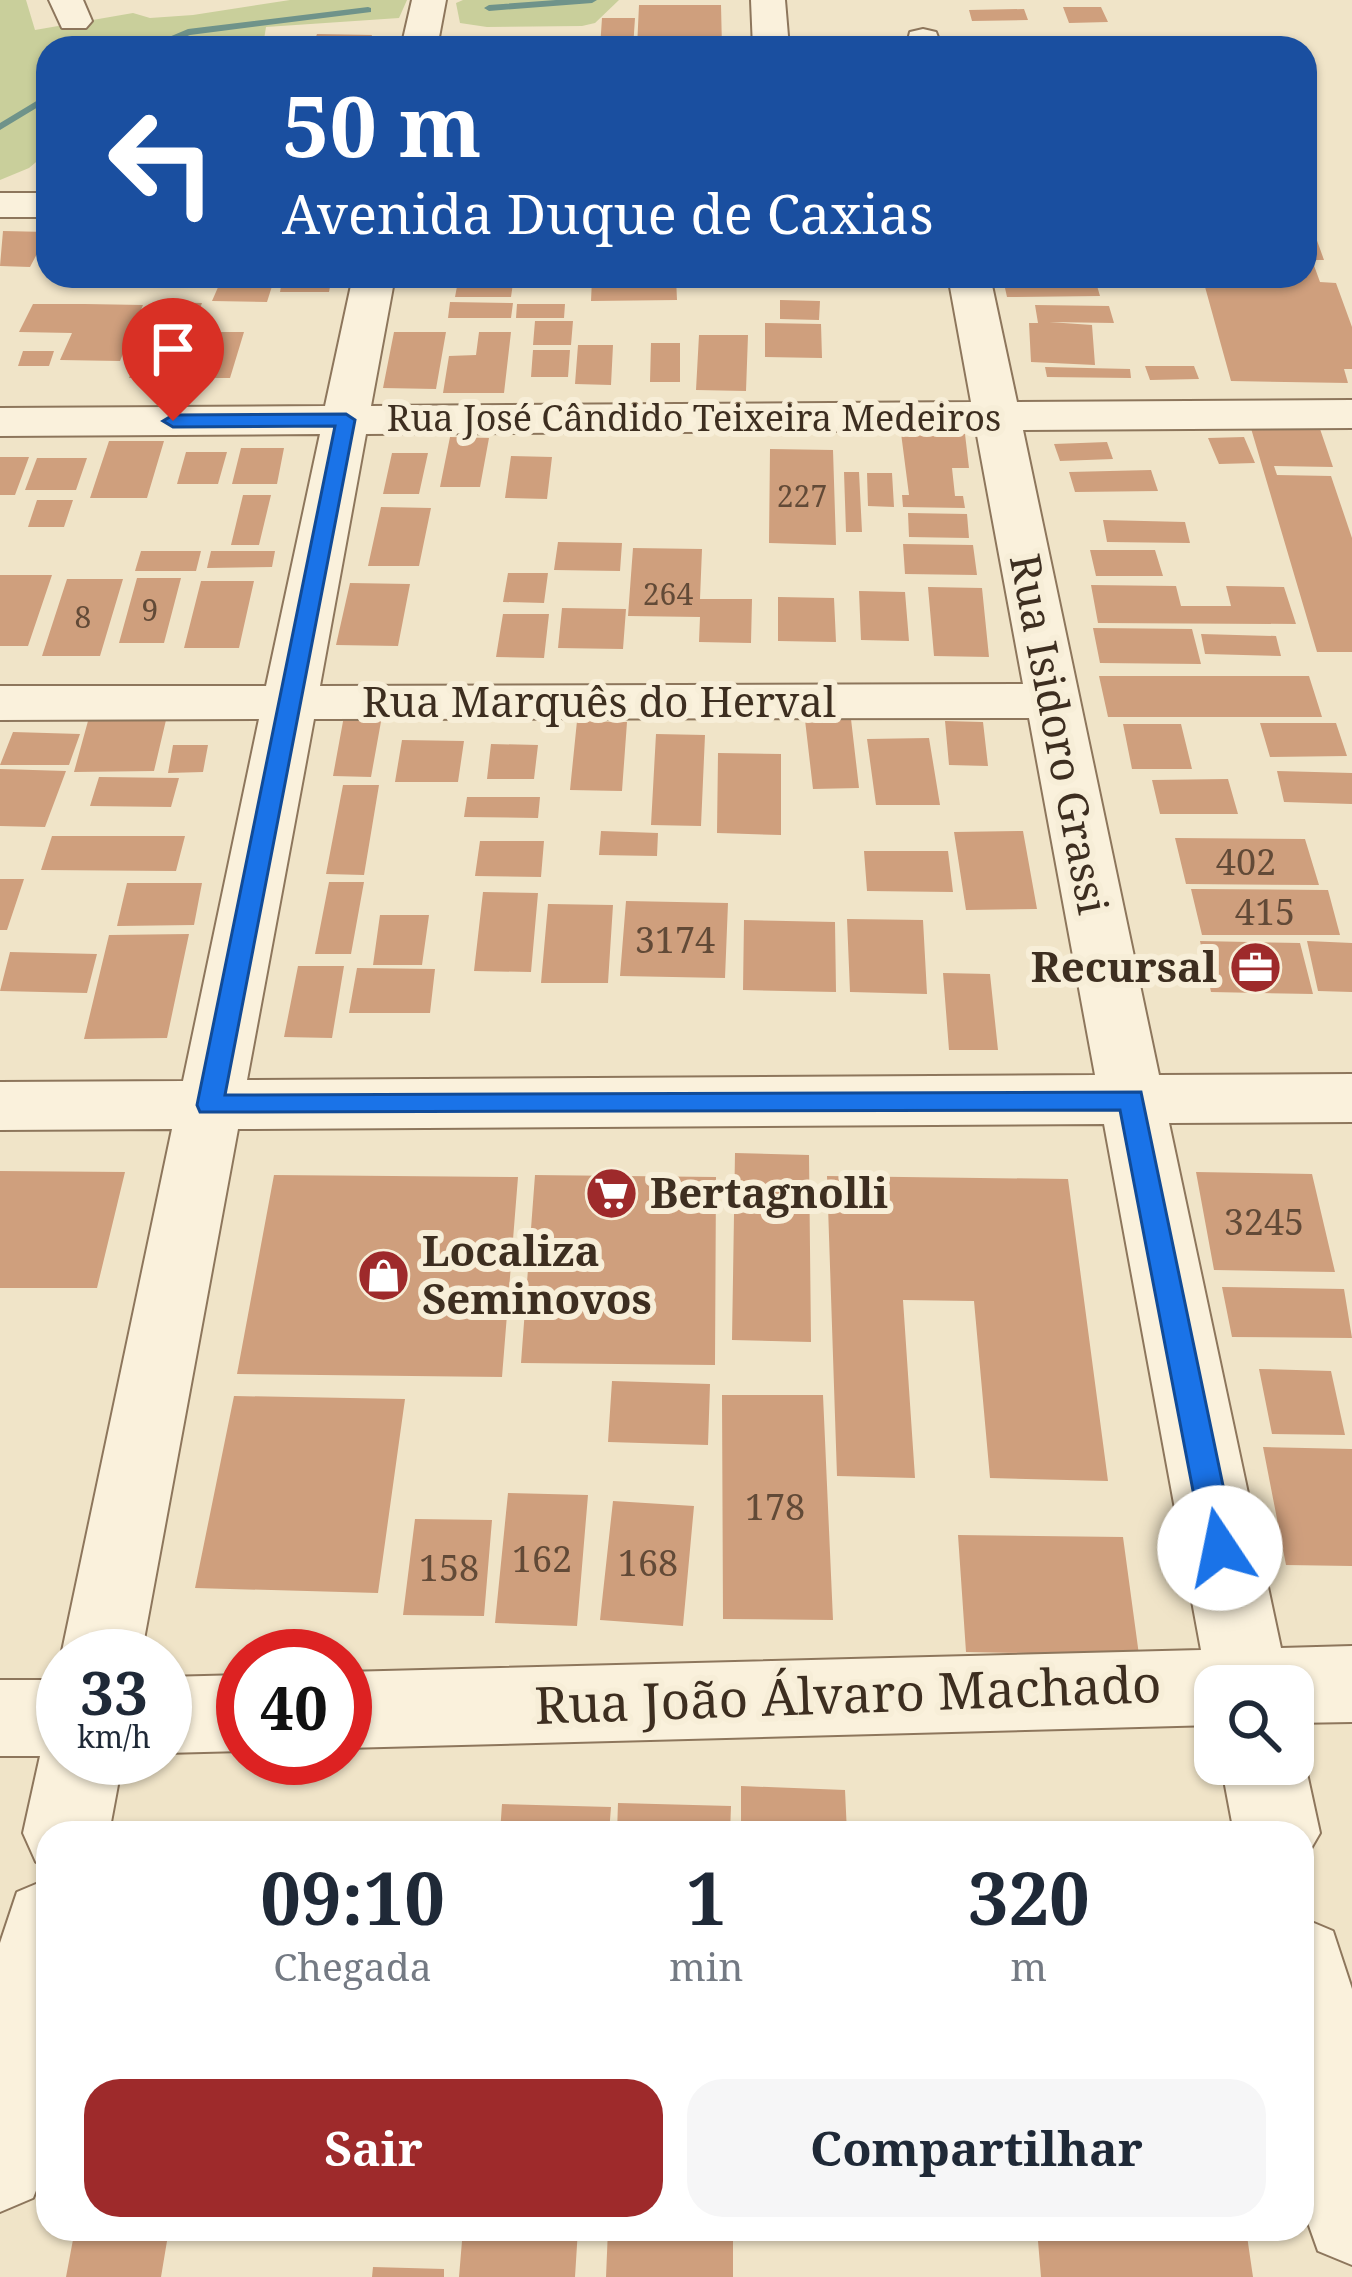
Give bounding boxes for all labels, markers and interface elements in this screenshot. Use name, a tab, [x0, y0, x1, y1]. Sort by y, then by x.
text: 50 m	[282, 67, 482, 182]
icon: left	[84, 84, 240, 240]
text: Avenida Duque de Caxias	[282, 176, 934, 250]
pin	[122, 298, 224, 421]
icon: arrive	[140, 316, 206, 382]
street label: Rua José Cândido Teixeira Medeiros	[387, 393, 1001, 442]
house number: 227	[777, 475, 827, 516]
street label: Rua Isidoro Grassi	[998, 549, 1123, 919]
house number: 264	[643, 573, 693, 614]
house number: 9	[142, 589, 158, 630]
house number: 8	[75, 596, 91, 637]
street label: Rua Marquês do Herval	[362, 672, 836, 729]
house number: 402	[1216, 837, 1276, 886]
house number: 415	[1235, 887, 1295, 936]
house number: 3174	[635, 915, 715, 964]
place label: Recursal	[1031, 937, 1217, 994]
office icon: Recursal	[1228, 939, 1284, 995]
place label: Bertagnolli	[650, 1163, 888, 1220]
supermarket icon: Bertagnolli	[583, 1165, 639, 1221]
house number: 3245	[1224, 1197, 1304, 1246]
place label: Localiza Seminovos	[422, 1221, 652, 1326]
shop icon: Localiza Seminovos	[355, 1247, 411, 1303]
house number: 178	[745, 1482, 805, 1531]
position arrow	[1157, 1485, 1283, 1611]
house number: 162	[512, 1534, 572, 1583]
house number: 168	[618, 1538, 678, 1587]
house number: 158	[419, 1543, 479, 1592]
speed limit sign: 40	[216, 1629, 372, 1785]
street label: Rua João Álvaro Machado	[533, 1647, 1162, 1739]
text: 33	[80, 1651, 148, 1733]
map controls	[1194, 1665, 1314, 1785]
button: search	[1194, 1665, 1314, 1785]
text: km/h	[77, 1716, 151, 1757]
text: 09:10	[260, 1848, 445, 1946]
text: 1	[686, 1848, 727, 1946]
text: 320	[968, 1848, 1090, 1946]
text: Chegada	[273, 1939, 432, 1992]
text: min	[669, 1939, 744, 1992]
text: m	[1010, 1939, 1047, 1992]
button: Sair	[84, 2079, 663, 2217]
button: Compartilhar	[687, 2079, 1266, 2217]

